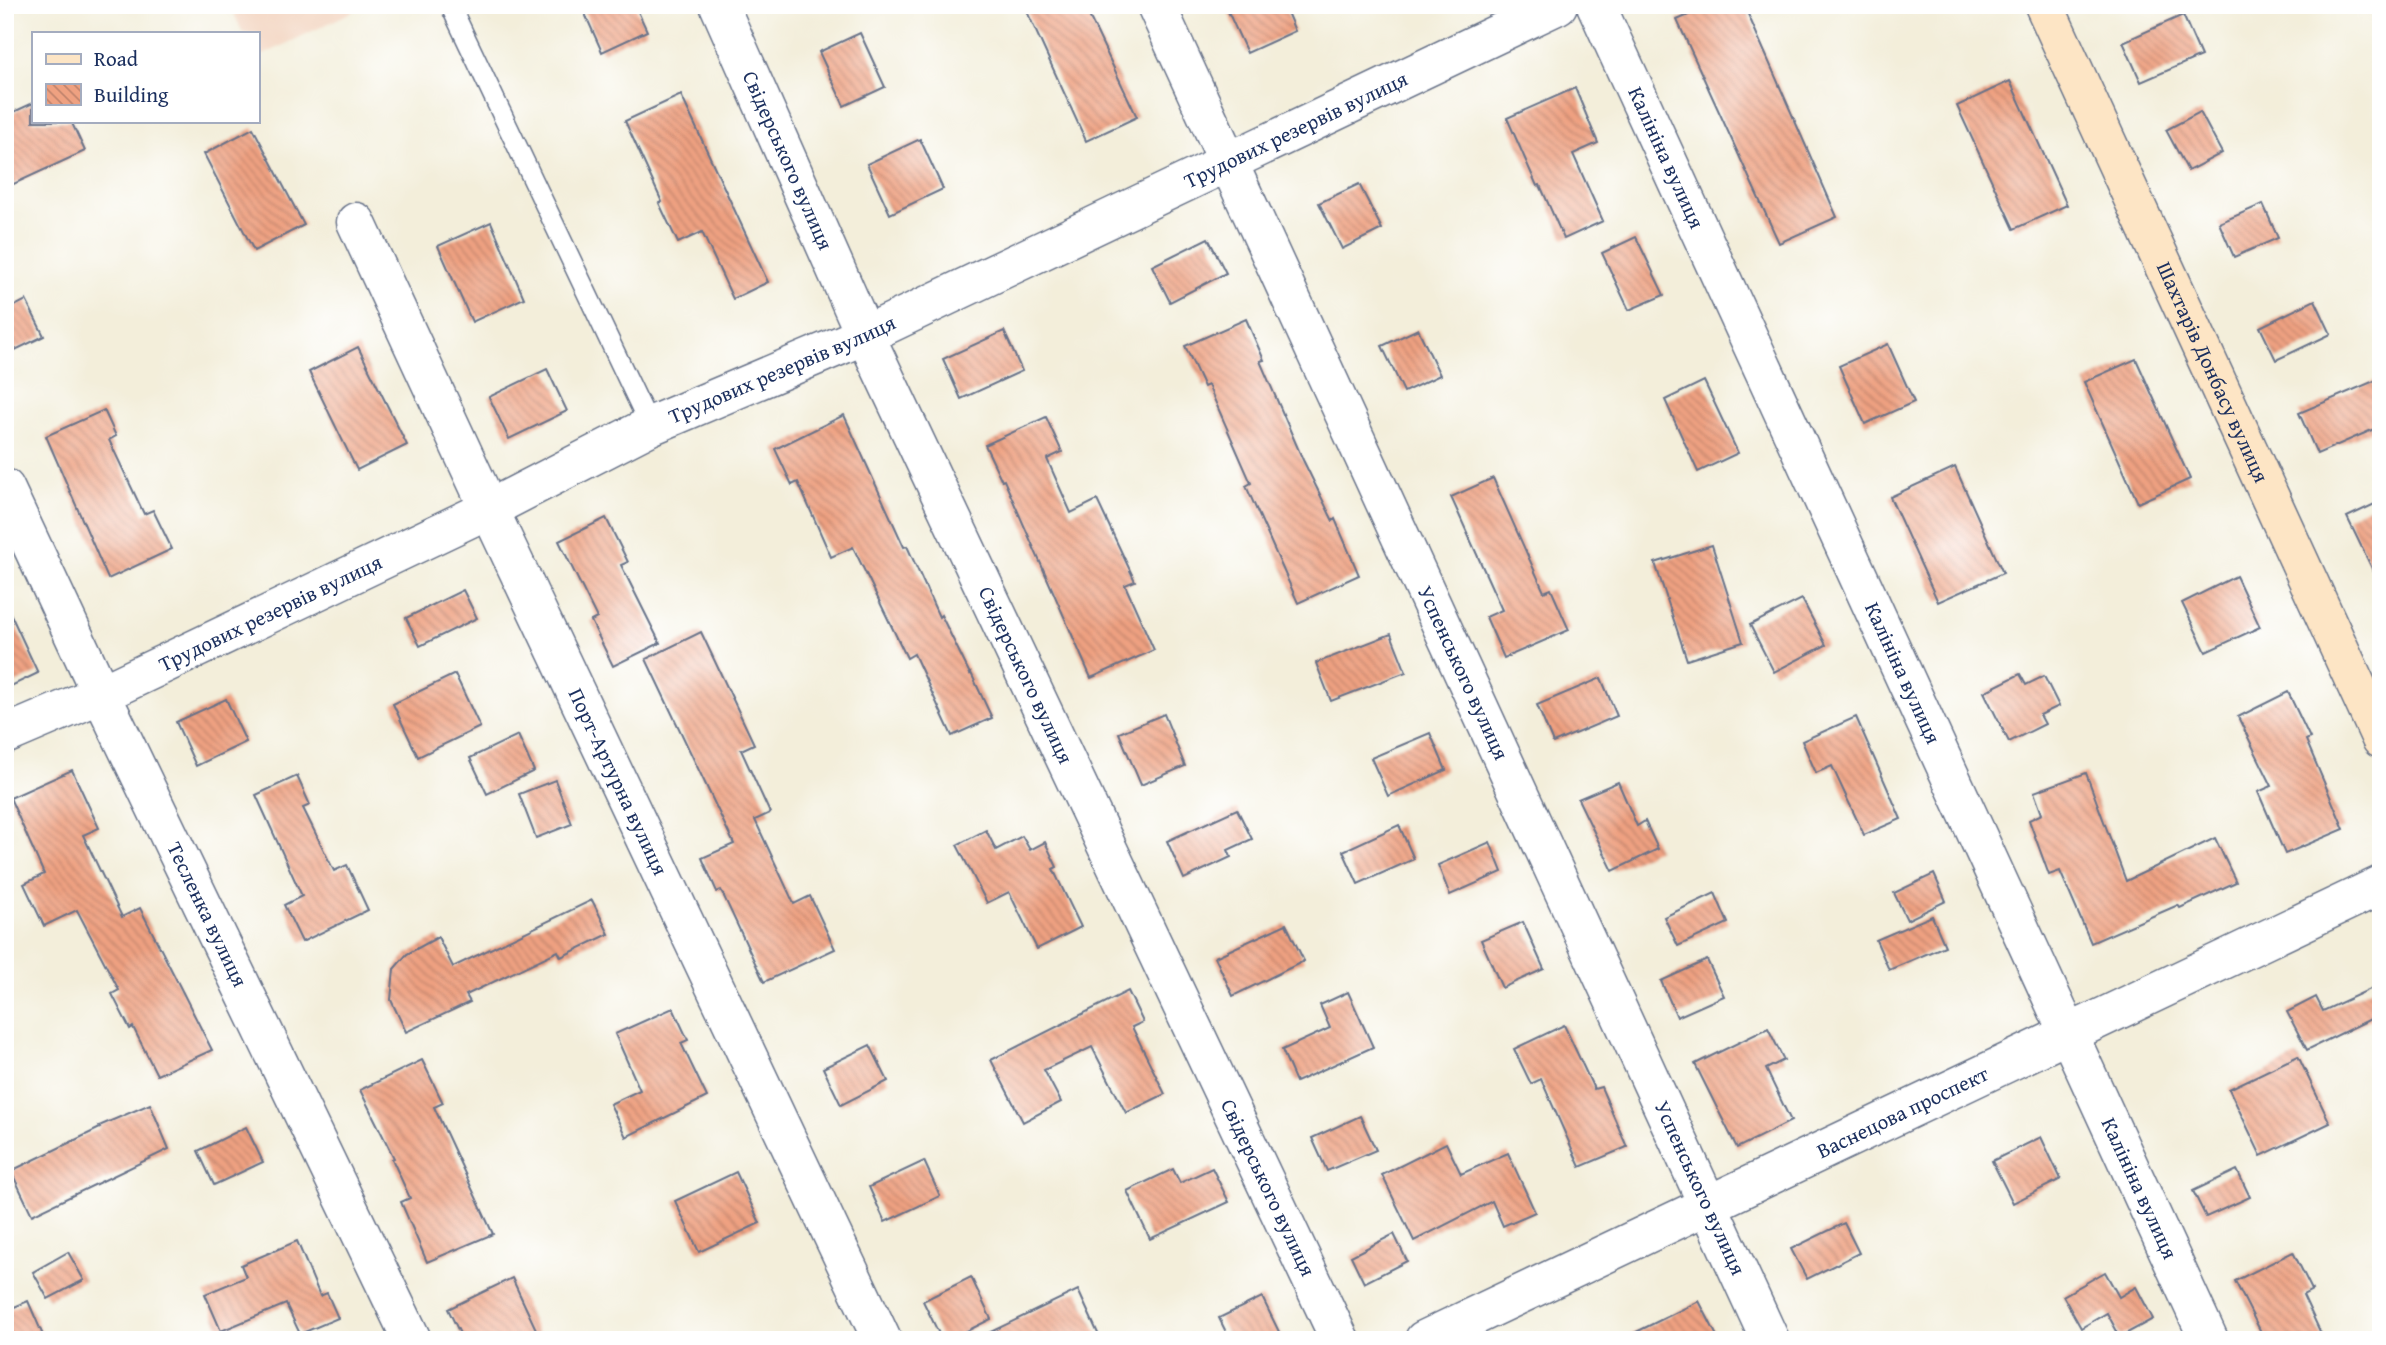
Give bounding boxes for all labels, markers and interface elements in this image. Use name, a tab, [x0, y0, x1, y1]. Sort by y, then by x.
legend	[32, 32, 259, 122]
text: Road	[94, 43, 139, 74]
street label: Трудових резервів вулиця	[1179, 63, 1413, 196]
street label: Свідерського вулиця	[735, 66, 842, 255]
text: Building	[94, 79, 169, 110]
street label: Калініна вулиця	[1621, 82, 1713, 234]
street label: Шахтарів Донбасу вулиця	[2149, 256, 2277, 488]
street label: Трудових резервів вулиця	[664, 307, 901, 431]
street label: Трудових резервів вулиця	[153, 546, 387, 679]
street label: Успенського вулиця	[1410, 580, 1517, 765]
street label: Свідерського вулиця	[971, 581, 1082, 769]
street label: Калініна вулиця	[1857, 597, 1949, 749]
street label: Порт-Артурна вулиця	[561, 683, 676, 881]
street label: Тесленка вулиця	[159, 836, 256, 992]
street label: Васнецова проспект	[1811, 1058, 1993, 1166]
street label: Свідерського вулиця	[1213, 1094, 1324, 1282]
street label: Успенського вулиця	[1647, 1095, 1754, 1280]
street label: Калініна вулиця	[2094, 1112, 2186, 1264]

